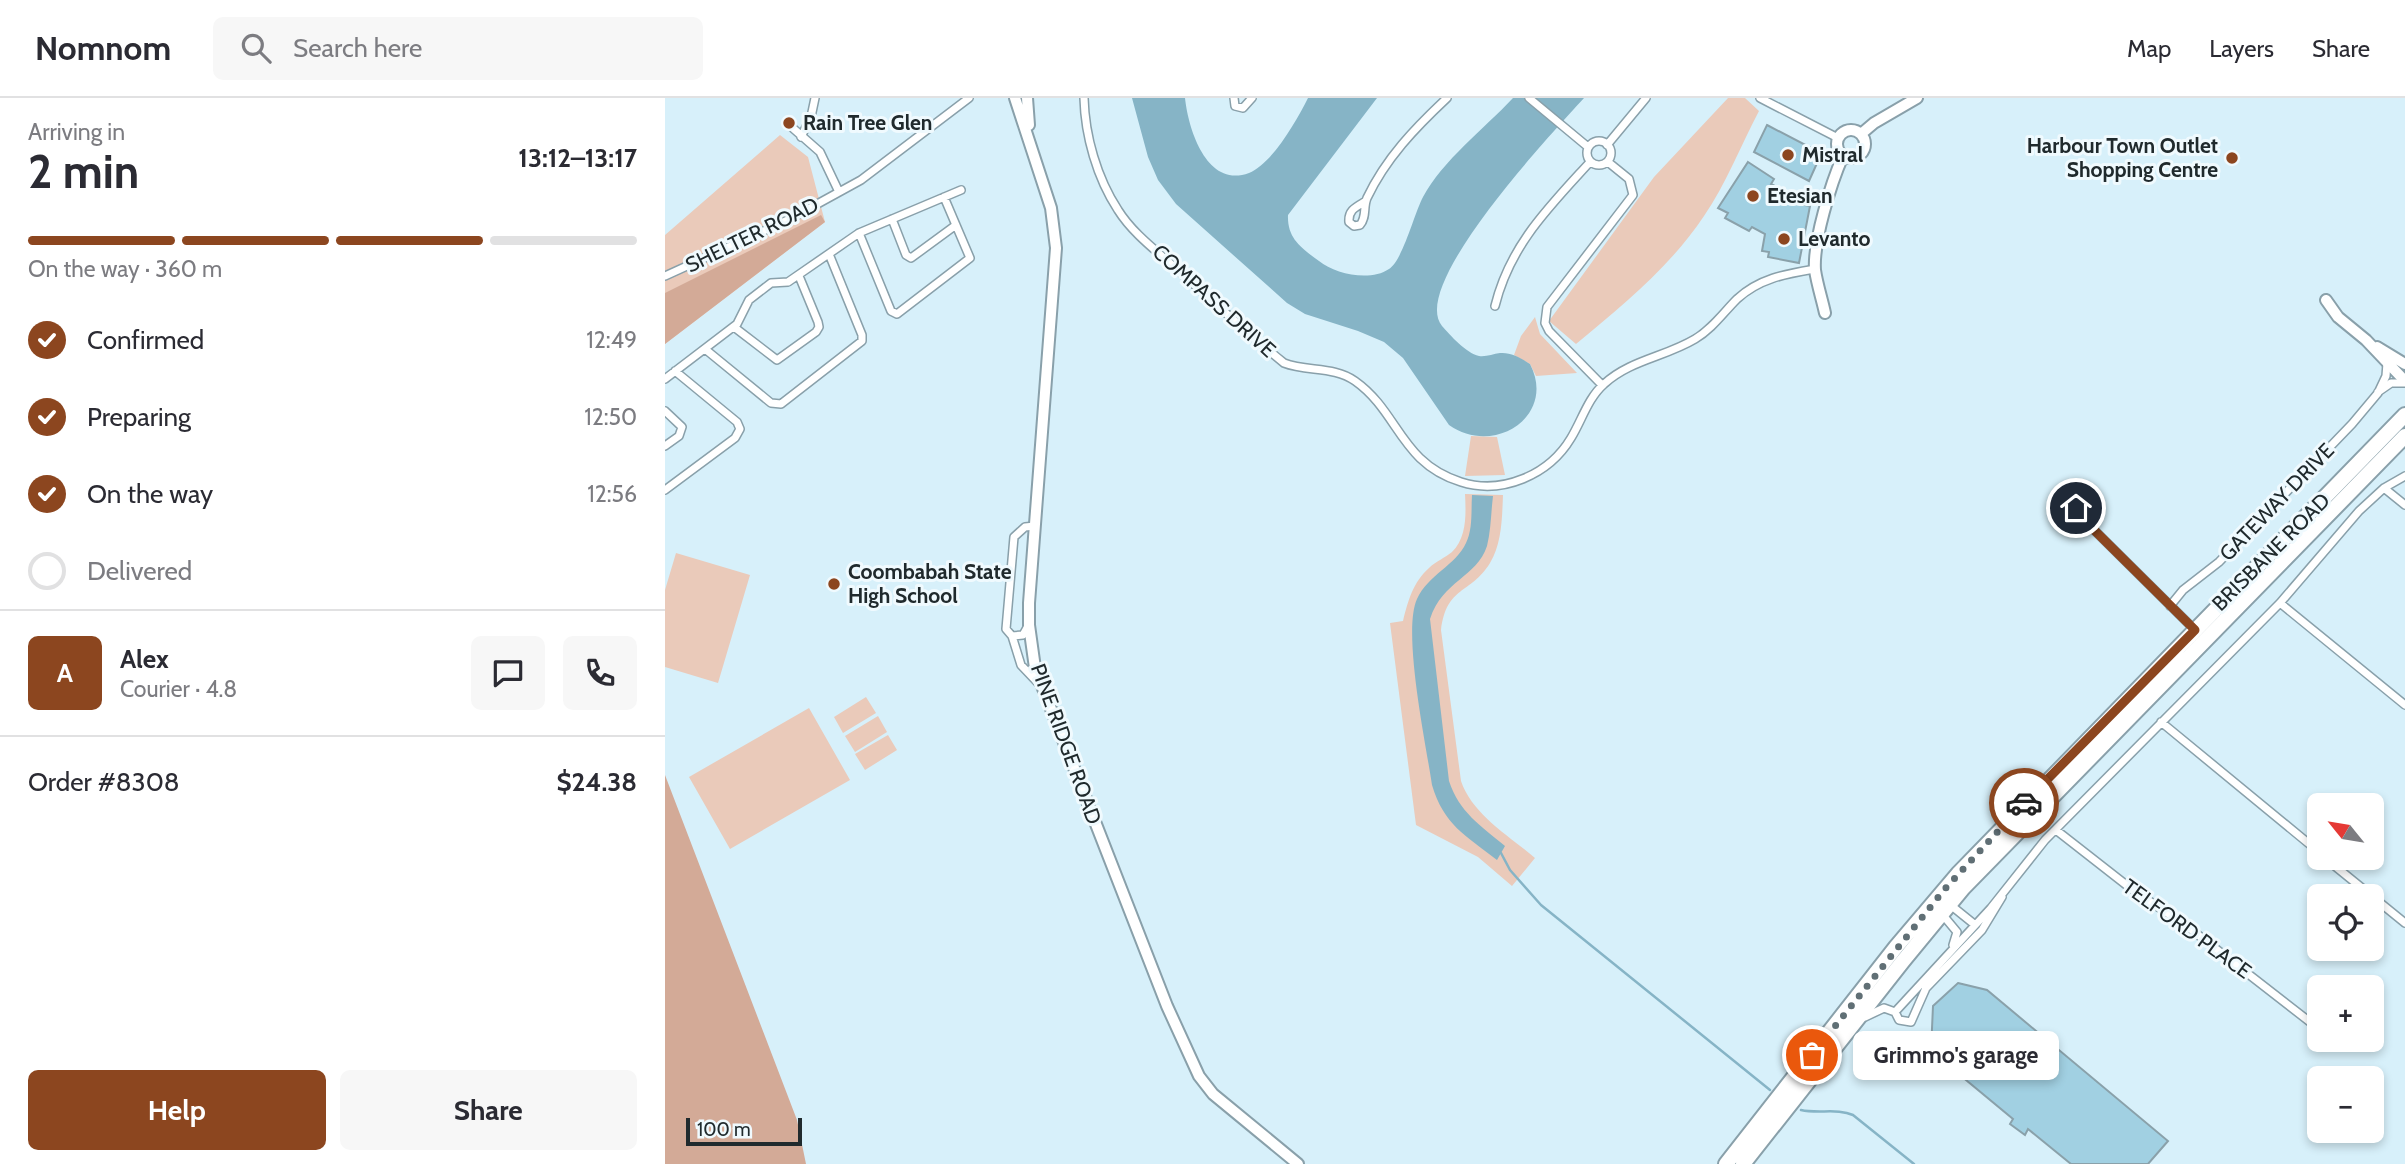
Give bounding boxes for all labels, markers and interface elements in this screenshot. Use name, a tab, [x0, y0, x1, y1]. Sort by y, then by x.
search box	[213, 17, 703, 80]
text: Nomnom	[35, 28, 171, 68]
icon: search	[237, 29, 275, 67]
text: Search here	[293, 32, 422, 64]
text: Map	[2127, 34, 2171, 63]
text: Layers	[2209, 34, 2274, 63]
text: Share	[2312, 34, 2370, 63]
place label: Rain Tree Glen	[803, 110, 932, 135]
marker: Rain Tree Glen	[781, 115, 797, 131]
text: Arriving in	[28, 118, 125, 146]
place label: Harbour Town Outlet Shopping Centre	[2027, 133, 2218, 182]
text: 13:12–13:17	[518, 142, 637, 174]
place label: Mistral	[1802, 142, 1864, 167]
text: 2 min	[28, 144, 139, 200]
marker: Mistral	[1780, 147, 1796, 163]
marker: Harbour Town Outlet Shopping Centre	[2224, 150, 2240, 166]
place label: Etesian	[1767, 183, 1833, 208]
marker: Etesian	[1745, 188, 1761, 204]
street label: SHELTER ROAD	[681, 192, 822, 278]
place label: Levanto	[1798, 226, 1871, 251]
marker: Levanto	[1776, 231, 1792, 247]
street label: COMPASS DRIVE	[1148, 239, 1281, 362]
text: On the way · 360 m	[28, 255, 222, 283]
icon: check	[28, 321, 66, 359]
text: Confirmed	[87, 324, 204, 356]
text: 12:49	[586, 326, 637, 354]
icon: check	[28, 398, 66, 436]
text: Preparing	[87, 401, 191, 433]
text: 12:50	[584, 403, 637, 431]
street label: GATEWAY DRIVE	[2214, 438, 2339, 566]
icon: check	[28, 475, 66, 513]
text: On the way	[87, 478, 213, 510]
pin	[2046, 478, 2106, 538]
text: 12:56	[587, 480, 637, 508]
street label: BRISBANE ROAD	[2207, 488, 2335, 616]
icon: home	[2057, 489, 2095, 527]
text: Delivered	[87, 555, 192, 587]
place label: Coombabah State High School	[848, 559, 1012, 608]
marker: Coombabah State High School	[826, 576, 842, 592]
button: chat	[471, 636, 545, 710]
button: phone	[563, 636, 637, 710]
text: Alex	[120, 643, 169, 675]
text: A	[57, 657, 73, 689]
street label: PINE RIDGE ROAD	[1026, 660, 1107, 828]
text: Courier · 4.8	[120, 675, 237, 703]
text: Order #8308	[28, 766, 180, 798]
text: $24.38	[557, 766, 637, 798]
courier	[1989, 768, 2059, 838]
icon: car	[2005, 784, 2043, 822]
north arrow	[2307, 793, 2383, 870]
map controls	[2307, 793, 2384, 1143]
street label: TELFORD PLACE	[2118, 874, 2256, 984]
button: locate	[2307, 884, 2384, 961]
button: +	[2307, 975, 2384, 1052]
pin	[1782, 1025, 1842, 1085]
callout: Grimmo's garage	[1854, 1030, 2061, 1080]
icon: bag	[1793, 1036, 1831, 1074]
text: Grimmo's garage	[1874, 1041, 2038, 1069]
button: −	[2307, 1066, 2384, 1143]
button: Help	[28, 1070, 326, 1150]
button: Share	[340, 1070, 637, 1150]
scale bar	[686, 1115, 801, 1147]
text: 100 m	[697, 1118, 751, 1141]

